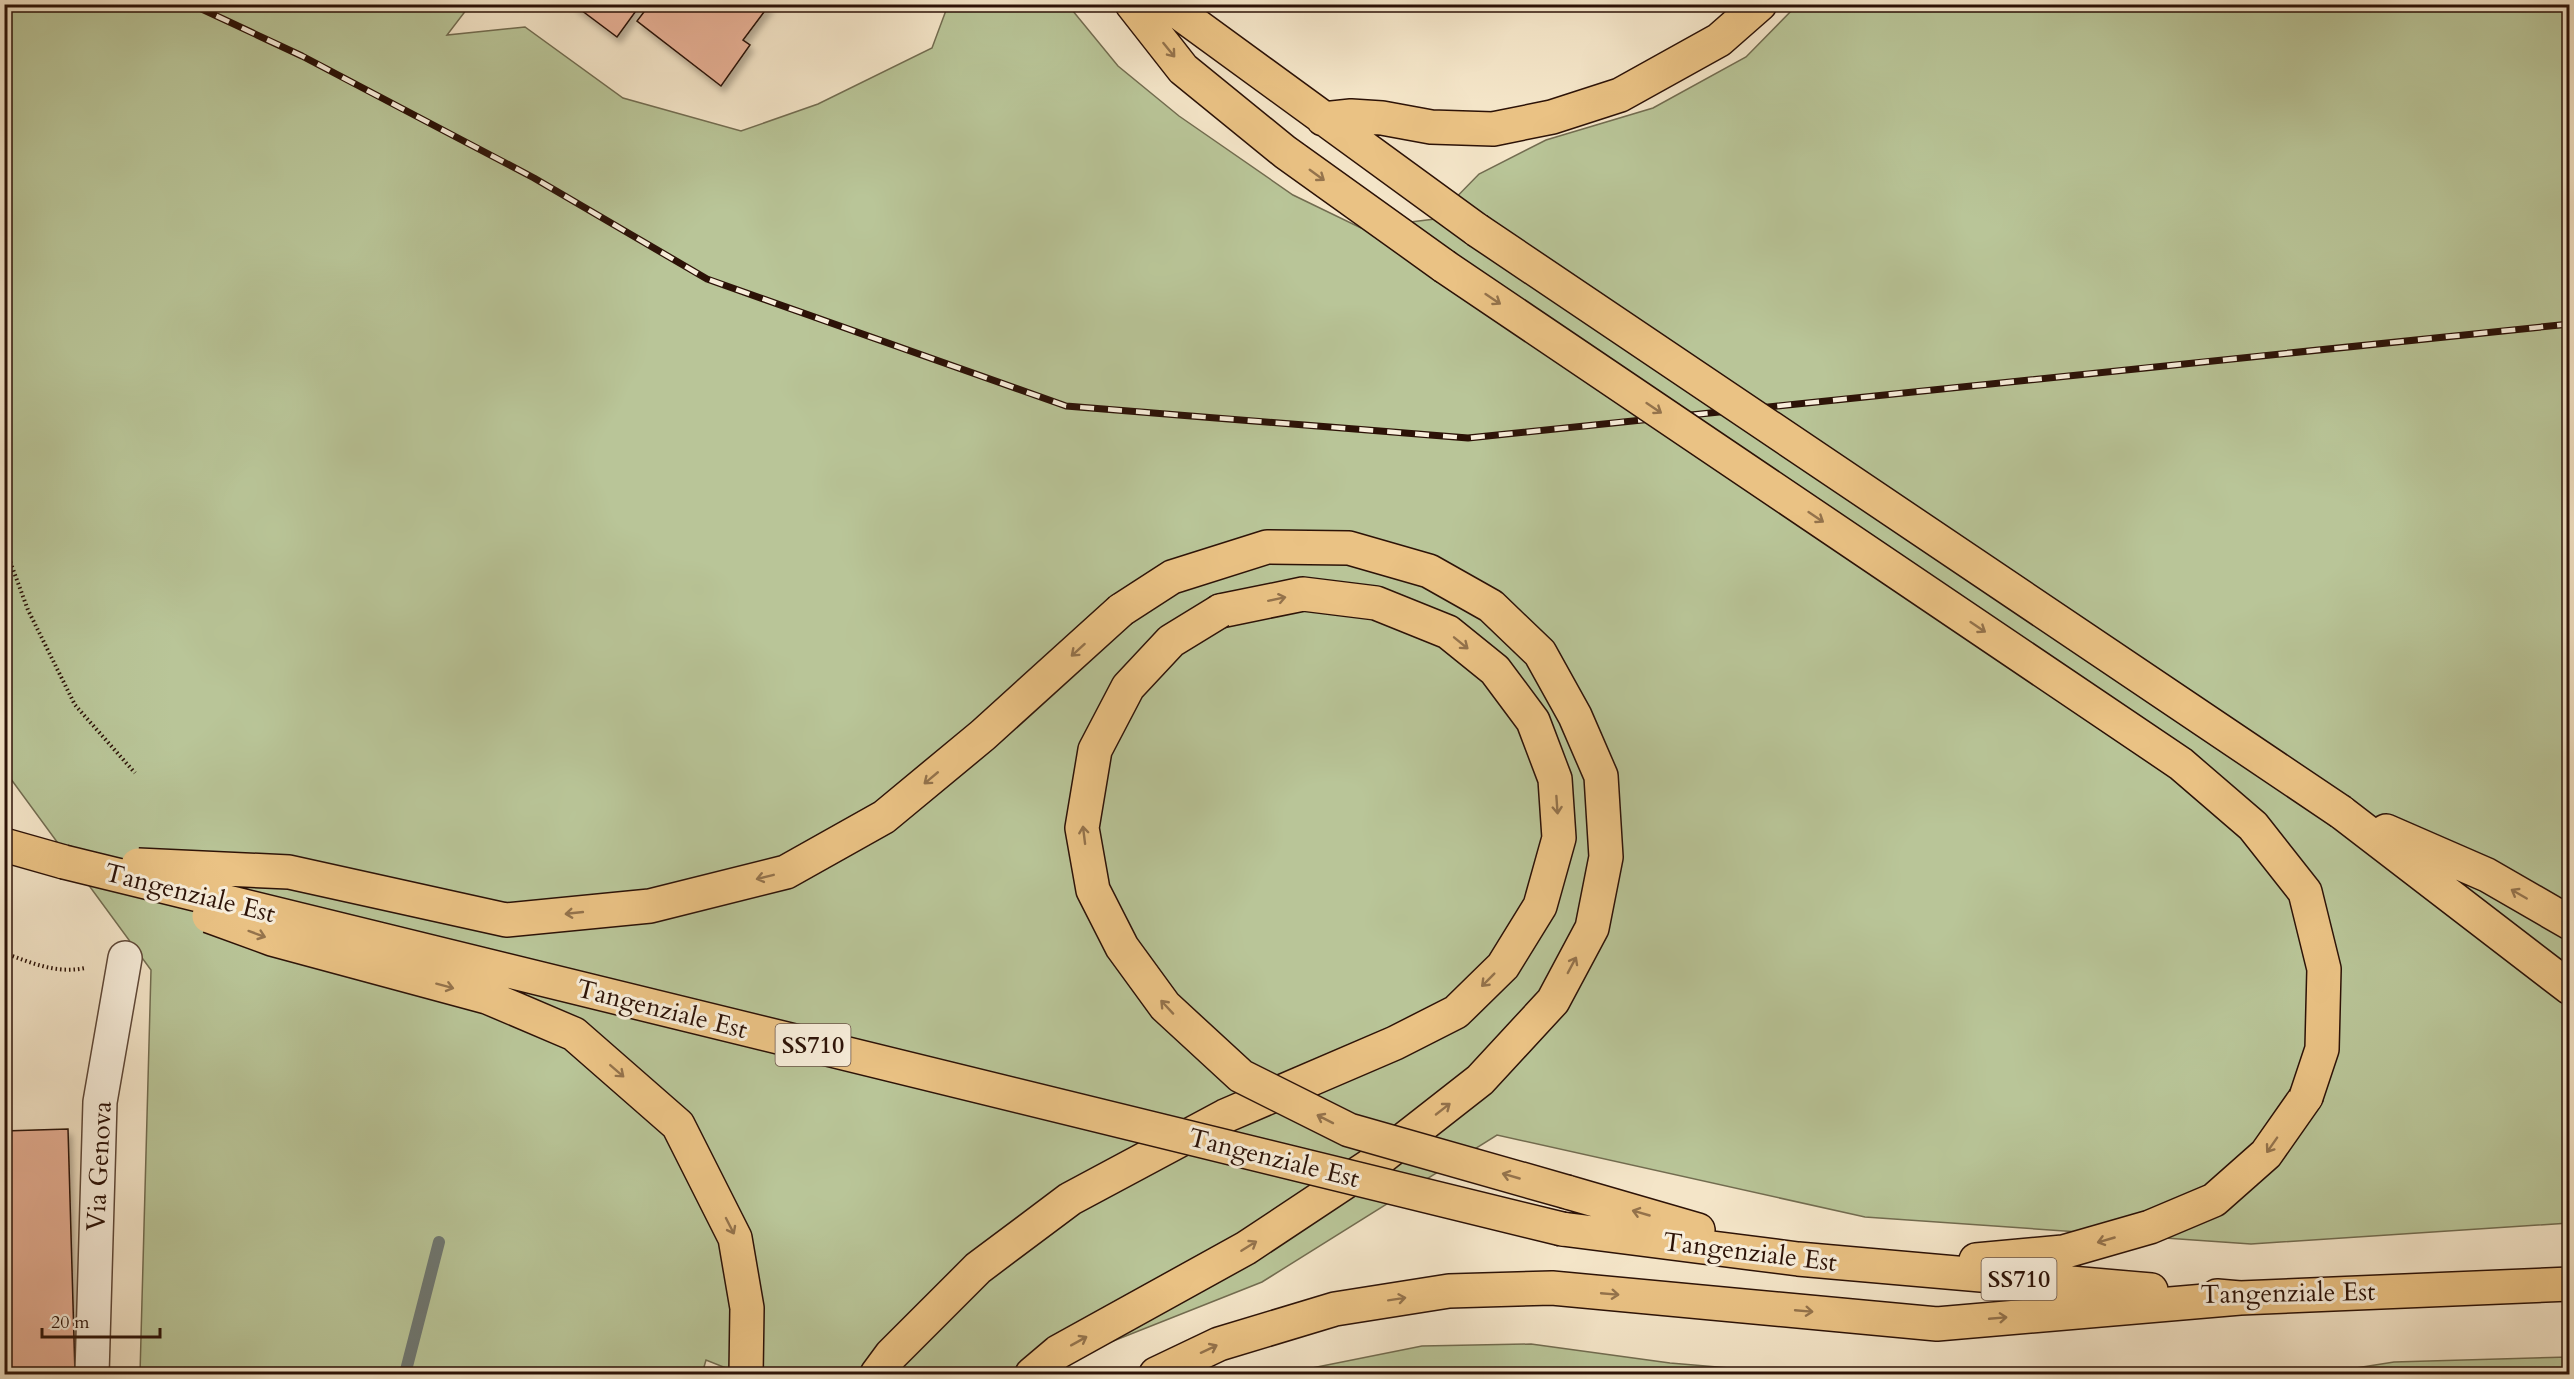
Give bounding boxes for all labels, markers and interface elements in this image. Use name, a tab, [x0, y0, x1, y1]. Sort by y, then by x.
one-way arrow	[1162, 42, 1175, 58]
one-way arrow	[1309, 169, 1325, 181]
one-way arrow	[1484, 293, 1500, 305]
one-way arrow	[1646, 402, 1662, 414]
one-way arrow	[1807, 512, 1824, 524]
one-way arrow	[1267, 593, 1286, 604]
one-way arrow	[1969, 620, 1986, 633]
one-way arrow	[1453, 636, 1469, 649]
one-way arrow	[1070, 642, 1085, 657]
one-way arrow	[924, 771, 939, 785]
one-way arrow	[1552, 795, 1563, 815]
one-way arrow	[1078, 826, 1089, 846]
street label: Tangenziale Est	[101, 855, 279, 931]
one-way arrow	[756, 872, 775, 884]
one-way arrow	[2511, 887, 2528, 899]
one-way arrow	[565, 908, 585, 919]
one-way arrow	[247, 929, 266, 940]
one-way arrow	[1567, 957, 1578, 975]
street label: Tangenziale Est	[573, 971, 751, 1047]
one-way arrow	[1481, 973, 1495, 988]
one-way arrow	[435, 980, 454, 992]
one-way arrow	[1160, 1000, 1175, 1015]
road number: SS710	[776, 1024, 850, 1066]
one-way arrow	[609, 1064, 624, 1078]
street label: Via Genova	[78, 1100, 120, 1232]
one-way arrow	[1435, 1103, 1451, 1116]
one-way arrow	[1316, 1112, 1334, 1124]
street label: Tangenziale Est	[1185, 1120, 1363, 1196]
one-way arrow	[2266, 1137, 2278, 1153]
one-way arrow	[1502, 1170, 1521, 1181]
one-way arrow	[1632, 1207, 1651, 1218]
one-way arrow	[724, 1217, 736, 1235]
street label: Tangenziale Est	[1661, 1224, 1839, 1280]
one-way arrow	[2097, 1234, 2116, 1246]
one-way arrow	[1241, 1239, 1258, 1252]
road number: SS710	[1982, 1258, 2056, 1300]
street label: Tangenziale Est	[2200, 1274, 2376, 1312]
one-way arrow	[1599, 1289, 1619, 1300]
one-way arrow	[1386, 1293, 1406, 1304]
scale bar	[42, 1301, 160, 1339]
one-way arrow	[1794, 1306, 1814, 1317]
text: 20 m	[51, 1310, 90, 1335]
one-way arrow	[1988, 1313, 2008, 1324]
one-way arrow	[1070, 1335, 1087, 1347]
one-way arrow	[1199, 1343, 1217, 1355]

